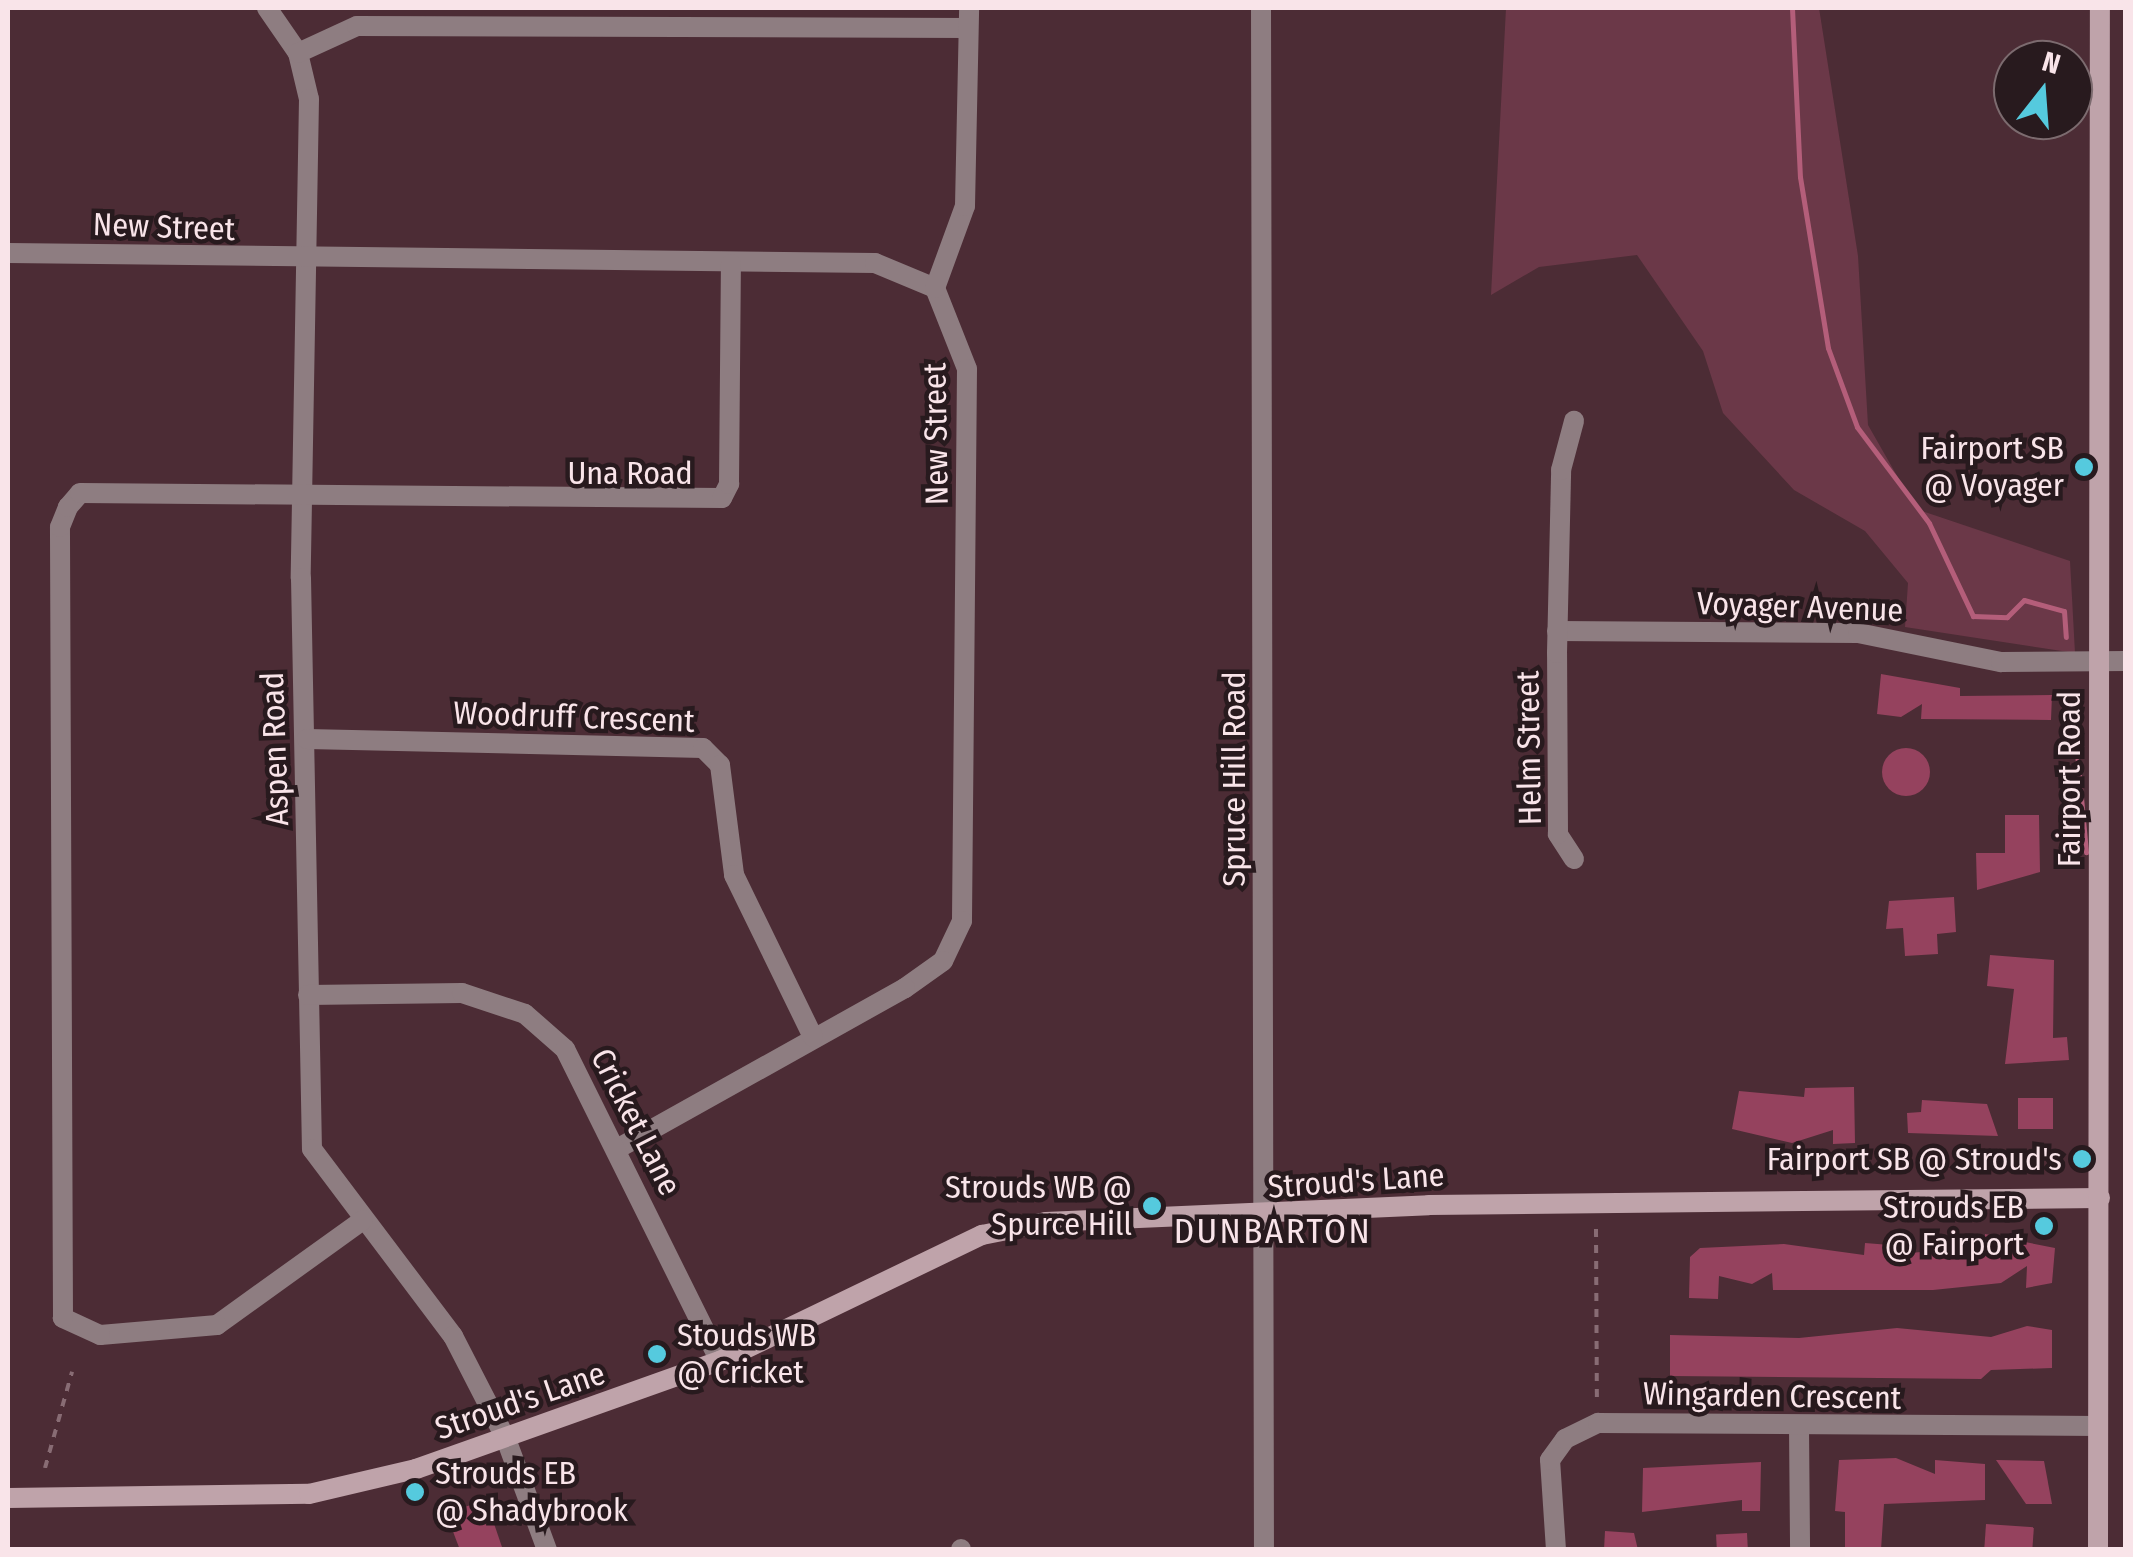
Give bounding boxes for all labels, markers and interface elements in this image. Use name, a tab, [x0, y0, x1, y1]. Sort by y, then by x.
north arrow	[1993, 40, 2093, 140]
text: N	[2038, 45, 2064, 81]
street label: New Street	[92, 205, 236, 249]
street label: New Street	[916, 362, 956, 506]
place label: Fairport SB @ Voyager	[1921, 430, 2064, 505]
street label: Una Road	[567, 454, 693, 492]
marker: Fairport SB @ Voyager	[2073, 456, 2095, 478]
street label: Voyager Avenue	[1696, 584, 1904, 630]
street label: Helm Street	[1508, 670, 1550, 826]
street label: Aspen Road	[253, 671, 297, 827]
street label: Spruce Hill Road	[1215, 671, 1253, 887]
street label: Fairport Road	[2050, 691, 2088, 867]
street label: Woodruff Crescent	[453, 694, 695, 740]
street label: Cricket Lane	[583, 1042, 689, 1202]
place label: Fairport SB @ Stroud's	[1767, 1140, 2062, 1178]
marker: Fairport SB @ Stroud's	[2071, 1148, 2093, 1170]
street label: Stroud's Lane	[1266, 1156, 1446, 1206]
place label: Strouds WB @ Spurce Hill	[945, 1169, 1132, 1244]
place label: Strouds EB @ Fairport	[1883, 1189, 2024, 1264]
marker: Strouds WB @ Spurce Hill	[1141, 1195, 1163, 1217]
district label: DUNBARTON	[1174, 1210, 1372, 1252]
marker: Strouds EB @ Fairport	[2033, 1215, 2055, 1237]
place label: Stouds WB @ Cricket	[677, 1317, 816, 1392]
marker: Stouds WB @ Cricket	[646, 1343, 668, 1365]
street label: Stroud's Lane	[430, 1354, 610, 1448]
street label: Wingarden Crescent	[1643, 1375, 1901, 1417]
place label: Strouds EB @ Shadybrook	[435, 1455, 628, 1530]
marker: Strouds EB @ Shadybrook	[404, 1481, 426, 1503]

